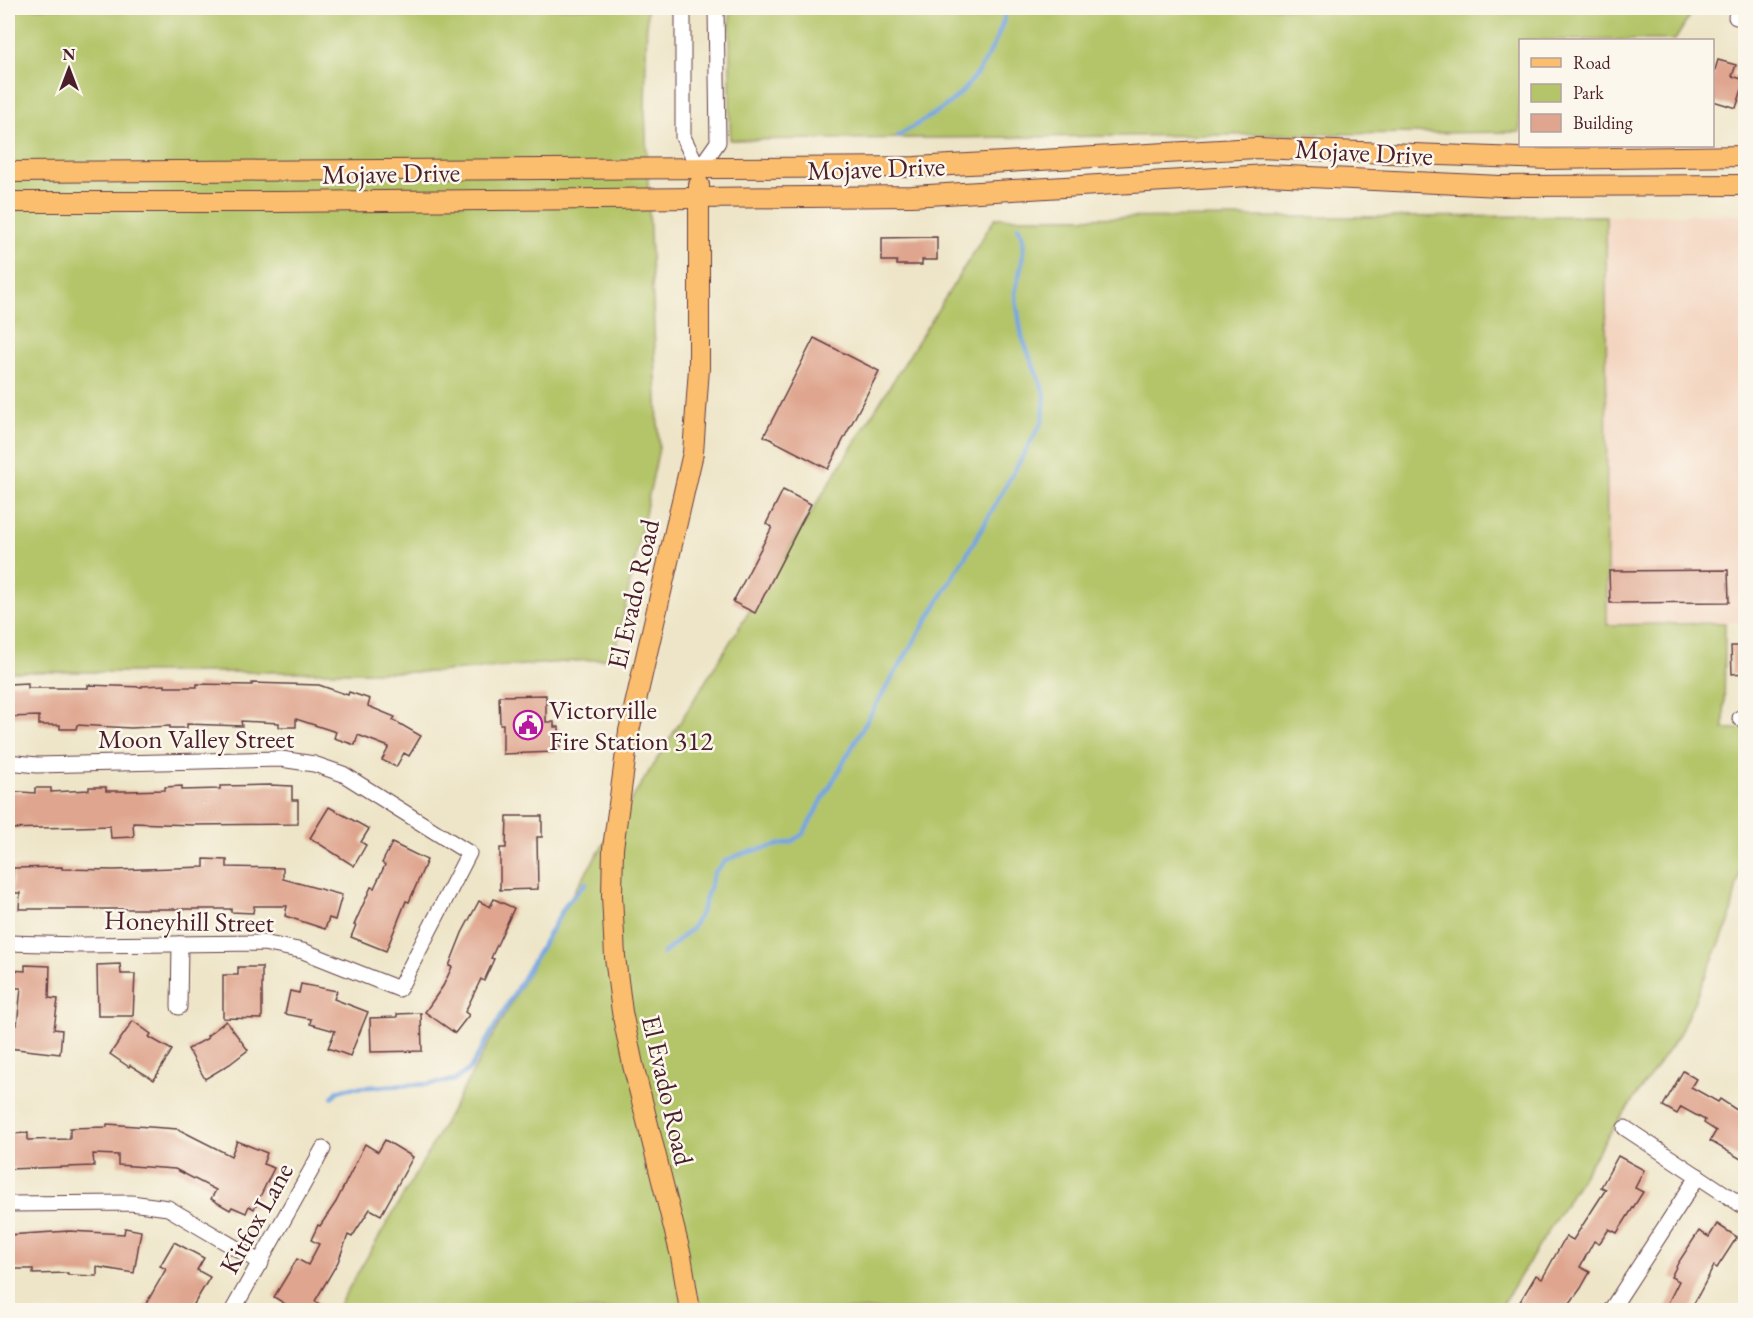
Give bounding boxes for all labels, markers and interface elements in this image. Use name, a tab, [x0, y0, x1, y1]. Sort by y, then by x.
north arrow	[39, 39, 99, 99]
legend	[1519, 39, 1714, 147]
text: N	[63, 44, 76, 65]
text: Road	[1573, 51, 1612, 74]
text: Park	[1573, 81, 1604, 104]
text: Building	[1573, 111, 1633, 134]
street label: Mojave Drive	[1294, 131, 1434, 173]
street label: Mojave Drive	[806, 148, 946, 188]
street label: Mojave Drive	[322, 154, 460, 192]
street label: El Evado Road	[599, 515, 667, 672]
place label: Victorville Fire Station 312	[549, 692, 713, 758]
public building icon: Victorville Fire Station 312	[512, 709, 544, 741]
street label: Moon Valley Street	[98, 721, 295, 756]
street label: Honeyhill Street	[104, 902, 275, 940]
street label: El Evado Road	[634, 1012, 702, 1169]
street label: Kitfox Lane	[211, 1156, 301, 1280]

